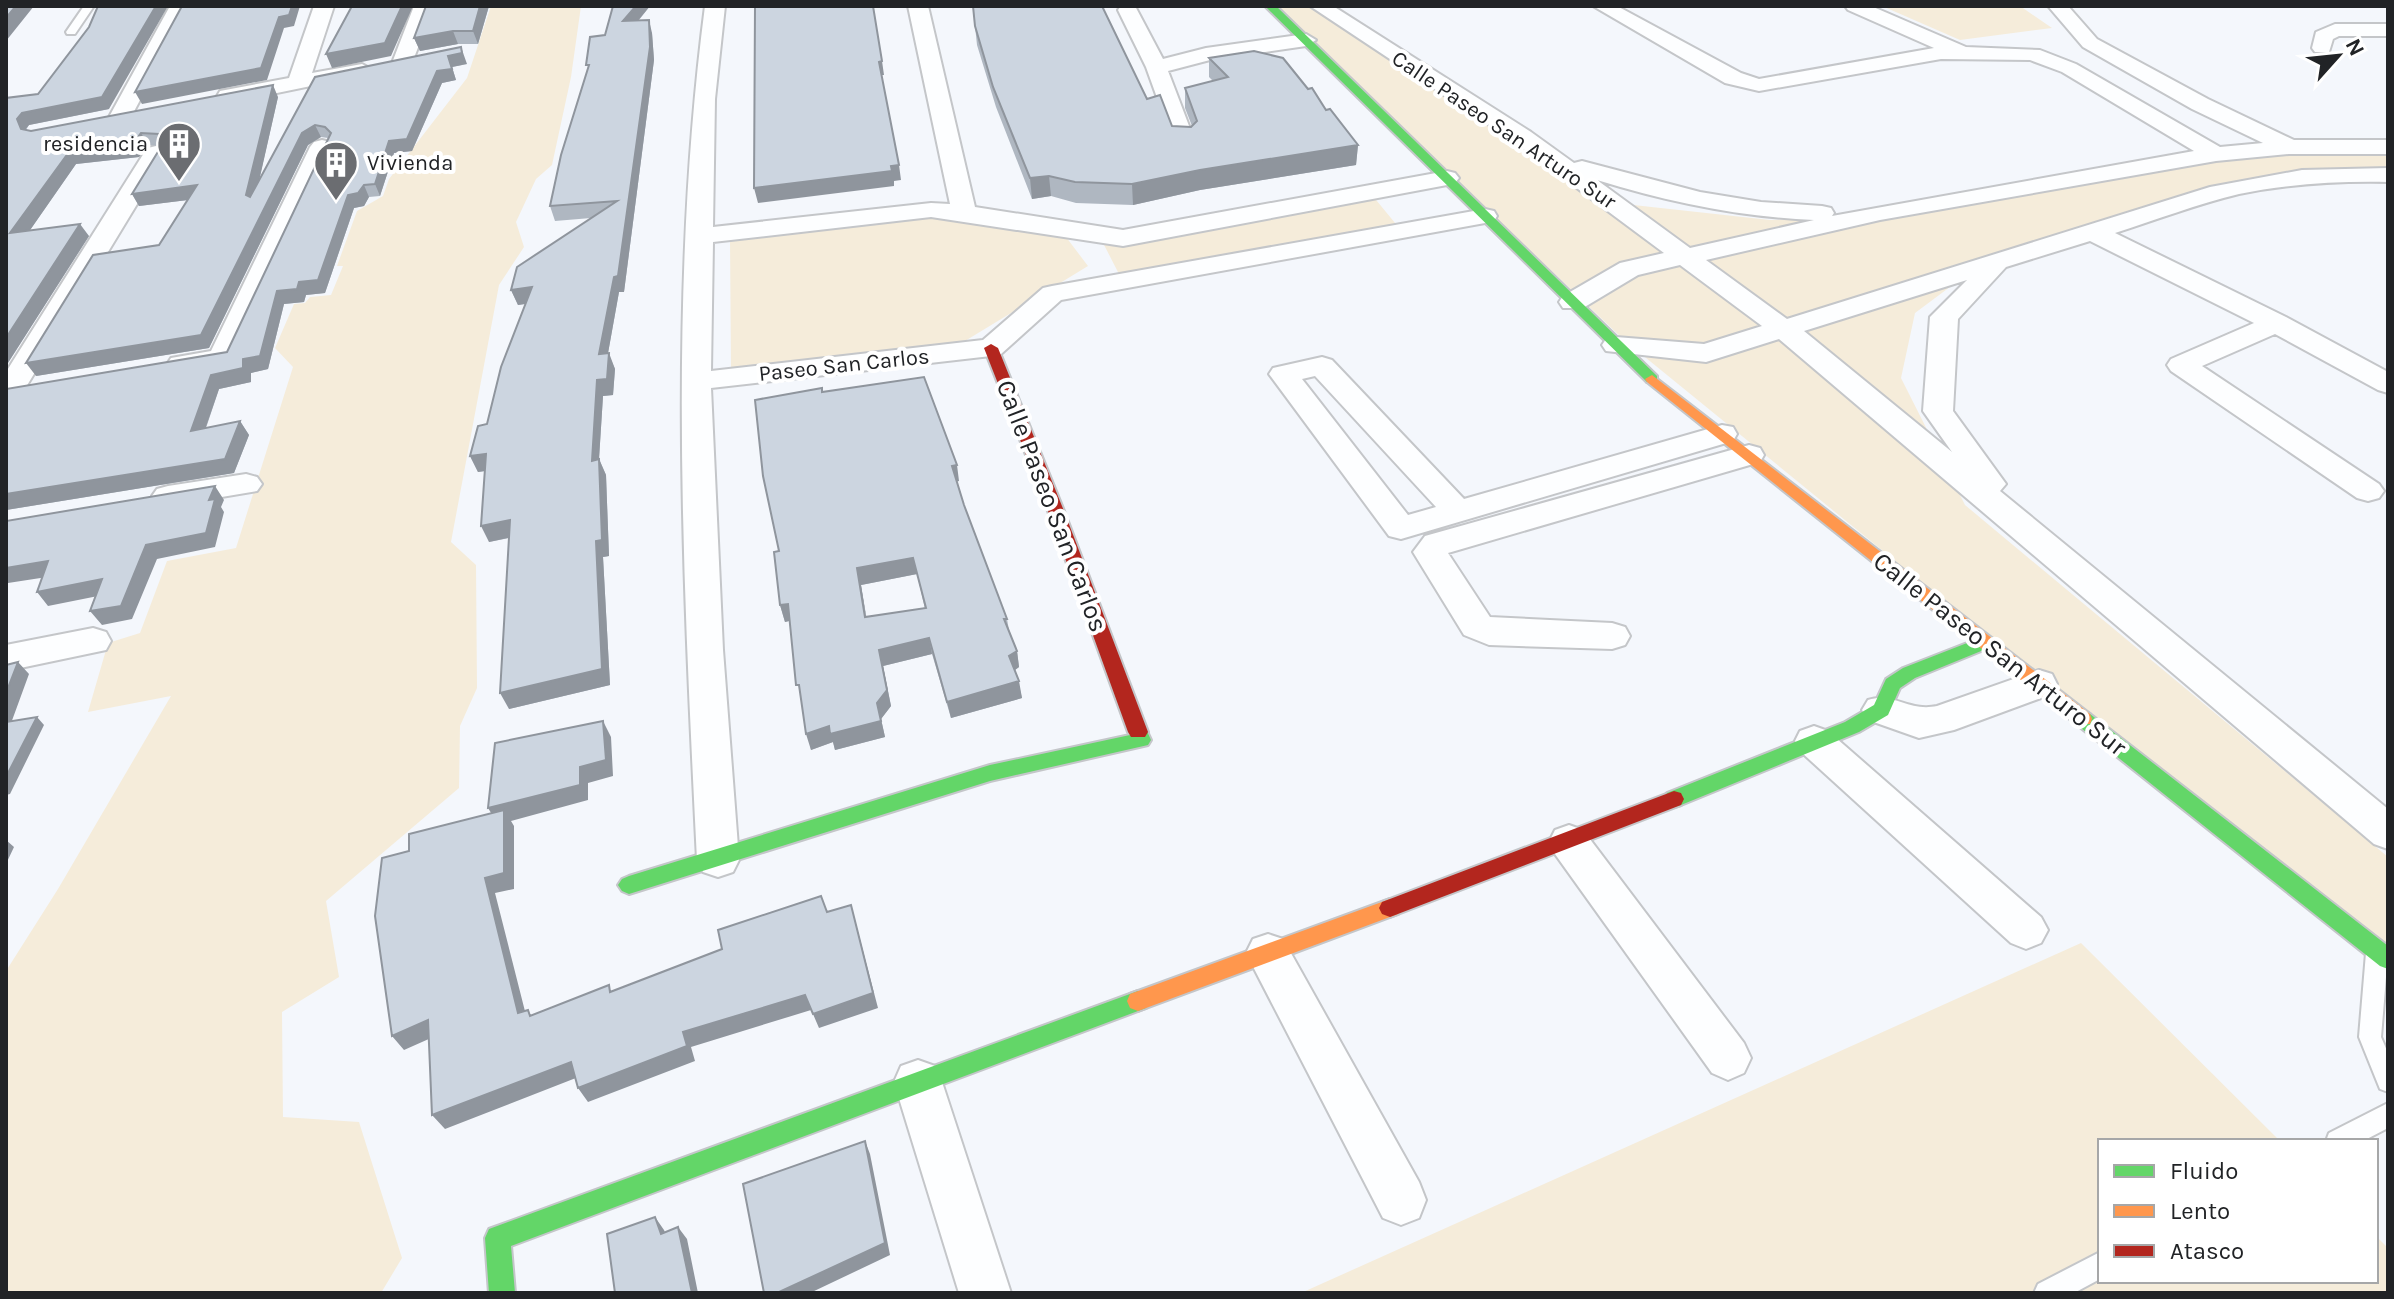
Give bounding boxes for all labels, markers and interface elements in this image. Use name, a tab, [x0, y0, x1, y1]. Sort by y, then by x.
north arrow	[2298, 16, 2378, 96]
text: N	[2340, 34, 2370, 60]
street label: Calle Paseo San Arturo Sur	[1387, 45, 1621, 215]
building icon: residencia	[155, 120, 203, 183]
place label: residencia	[43, 131, 148, 157]
building icon: Vivienda	[312, 139, 360, 202]
place label: Vivienda	[367, 150, 453, 176]
street label: Paseo San Carlos	[757, 343, 931, 387]
street label: Calle Paseo San Carlos	[990, 376, 1114, 636]
street label: Calle Paseo San Arturo Sur	[1867, 545, 2133, 763]
legend	[2098, 1139, 2378, 1283]
text: Fluido	[2170, 1157, 2238, 1185]
text: Lento	[2170, 1197, 2230, 1225]
text: Atasco	[2170, 1237, 2244, 1265]

